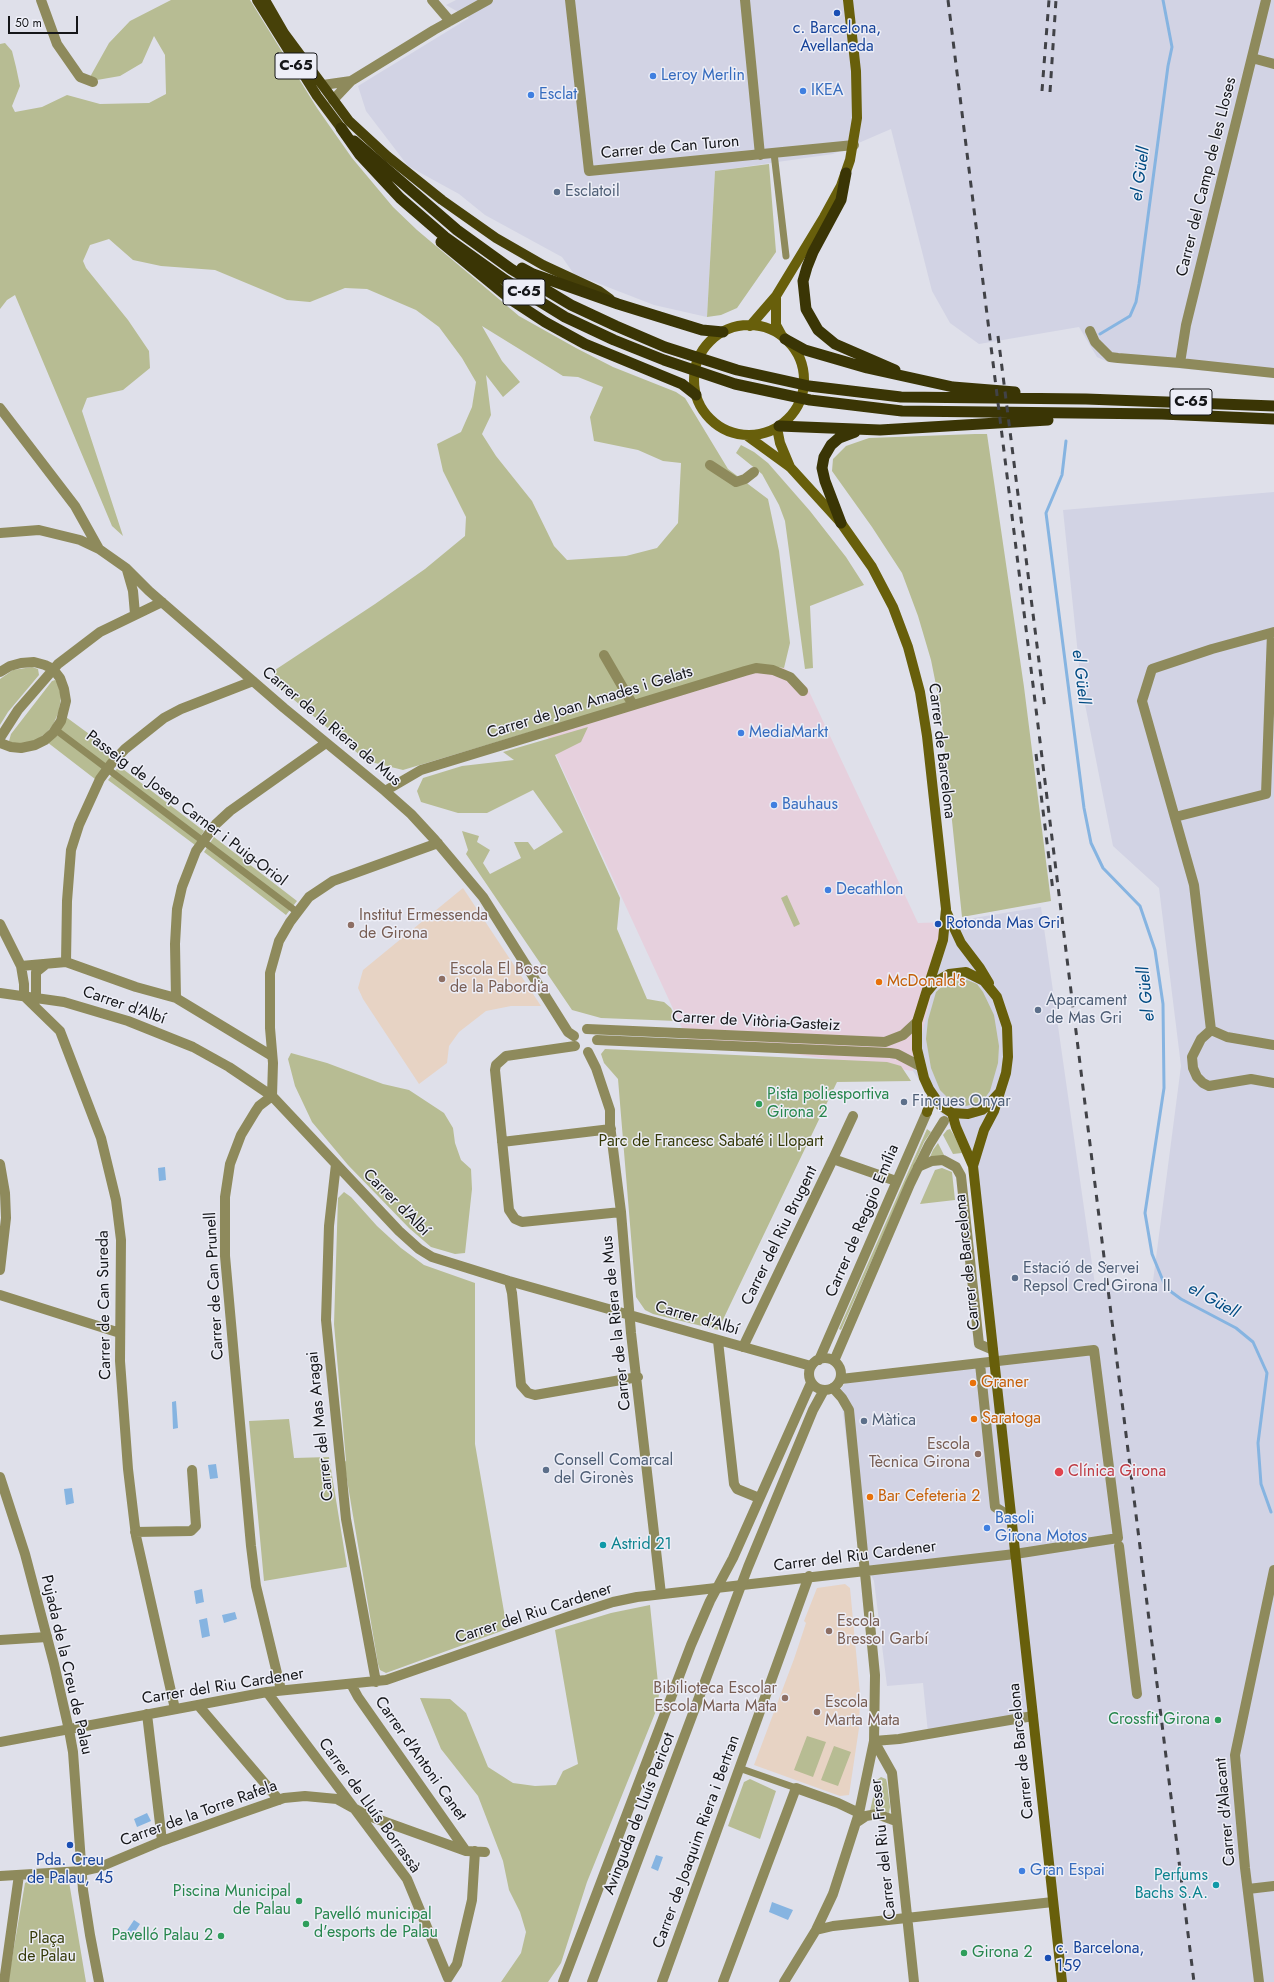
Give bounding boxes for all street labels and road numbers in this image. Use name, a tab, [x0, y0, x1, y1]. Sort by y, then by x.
road number: C-65	[275, 53, 317, 79]
street label: Carrer del Camp de les Lloses	[1173, 75, 1241, 279]
street label: Carrer de Can Turon	[600, 132, 740, 164]
road number: C-65	[503, 279, 545, 305]
road number: C-65	[1170, 389, 1212, 415]
street label: Carrer de la Riera de Mus	[258, 663, 404, 791]
street label: Carrer de Joan Amades i Gelats	[485, 663, 695, 743]
street label: Carrer de Barcelona	[923, 682, 959, 820]
street label: Passeig de Josep Carner i Puig-Oriol	[82, 727, 290, 891]
street label: Carrer d'Albí	[80, 983, 168, 1029]
street label: Carrer de Vitòria-Gasteiz	[672, 1008, 840, 1036]
street label: Carrer de Reggio Emília	[822, 1142, 904, 1300]
street label: Carrer del Riu Brugent	[738, 1163, 822, 1309]
street label: Carrer d'Albí	[359, 1166, 433, 1240]
street label: Carrer de Barcelona	[951, 1193, 985, 1331]
street label: Carrer de Can Prunell	[202, 1211, 228, 1361]
street label: Carrer de Can Sureda	[94, 1230, 116, 1380]
street label: Carrer de la Riera de Mus	[598, 1235, 636, 1411]
street label: Carrer d'Albí	[653, 1298, 741, 1340]
street label: Carrer del Mas Aragai	[304, 1350, 338, 1502]
street label: Carrer del Riu Cardener	[773, 1537, 937, 1577]
street label: Pujada de la Creu de Palau	[36, 1573, 96, 1757]
street label: Carrer del Riu Cardener	[453, 1580, 615, 1648]
street label: Carrer del Riu Cardener	[141, 1665, 305, 1709]
street label: Carrer de Barcelona	[1005, 1682, 1039, 1820]
street label: Carrer d'Antoni Canet	[370, 1693, 470, 1825]
street label: Avinguda de Lluís Pericot	[600, 1730, 680, 1898]
street label: Carrer de Joaquim Riera i Bertran	[649, 1733, 745, 1951]
street label: Carrer de Lluís Borrassà	[314, 1735, 424, 1877]
street label: Carrer d'Alacant	[1212, 1757, 1240, 1867]
street label: Carrer de la Torre Rafela	[118, 1777, 280, 1851]
street label: Carrer del Riu Freser	[867, 1778, 901, 1920]

